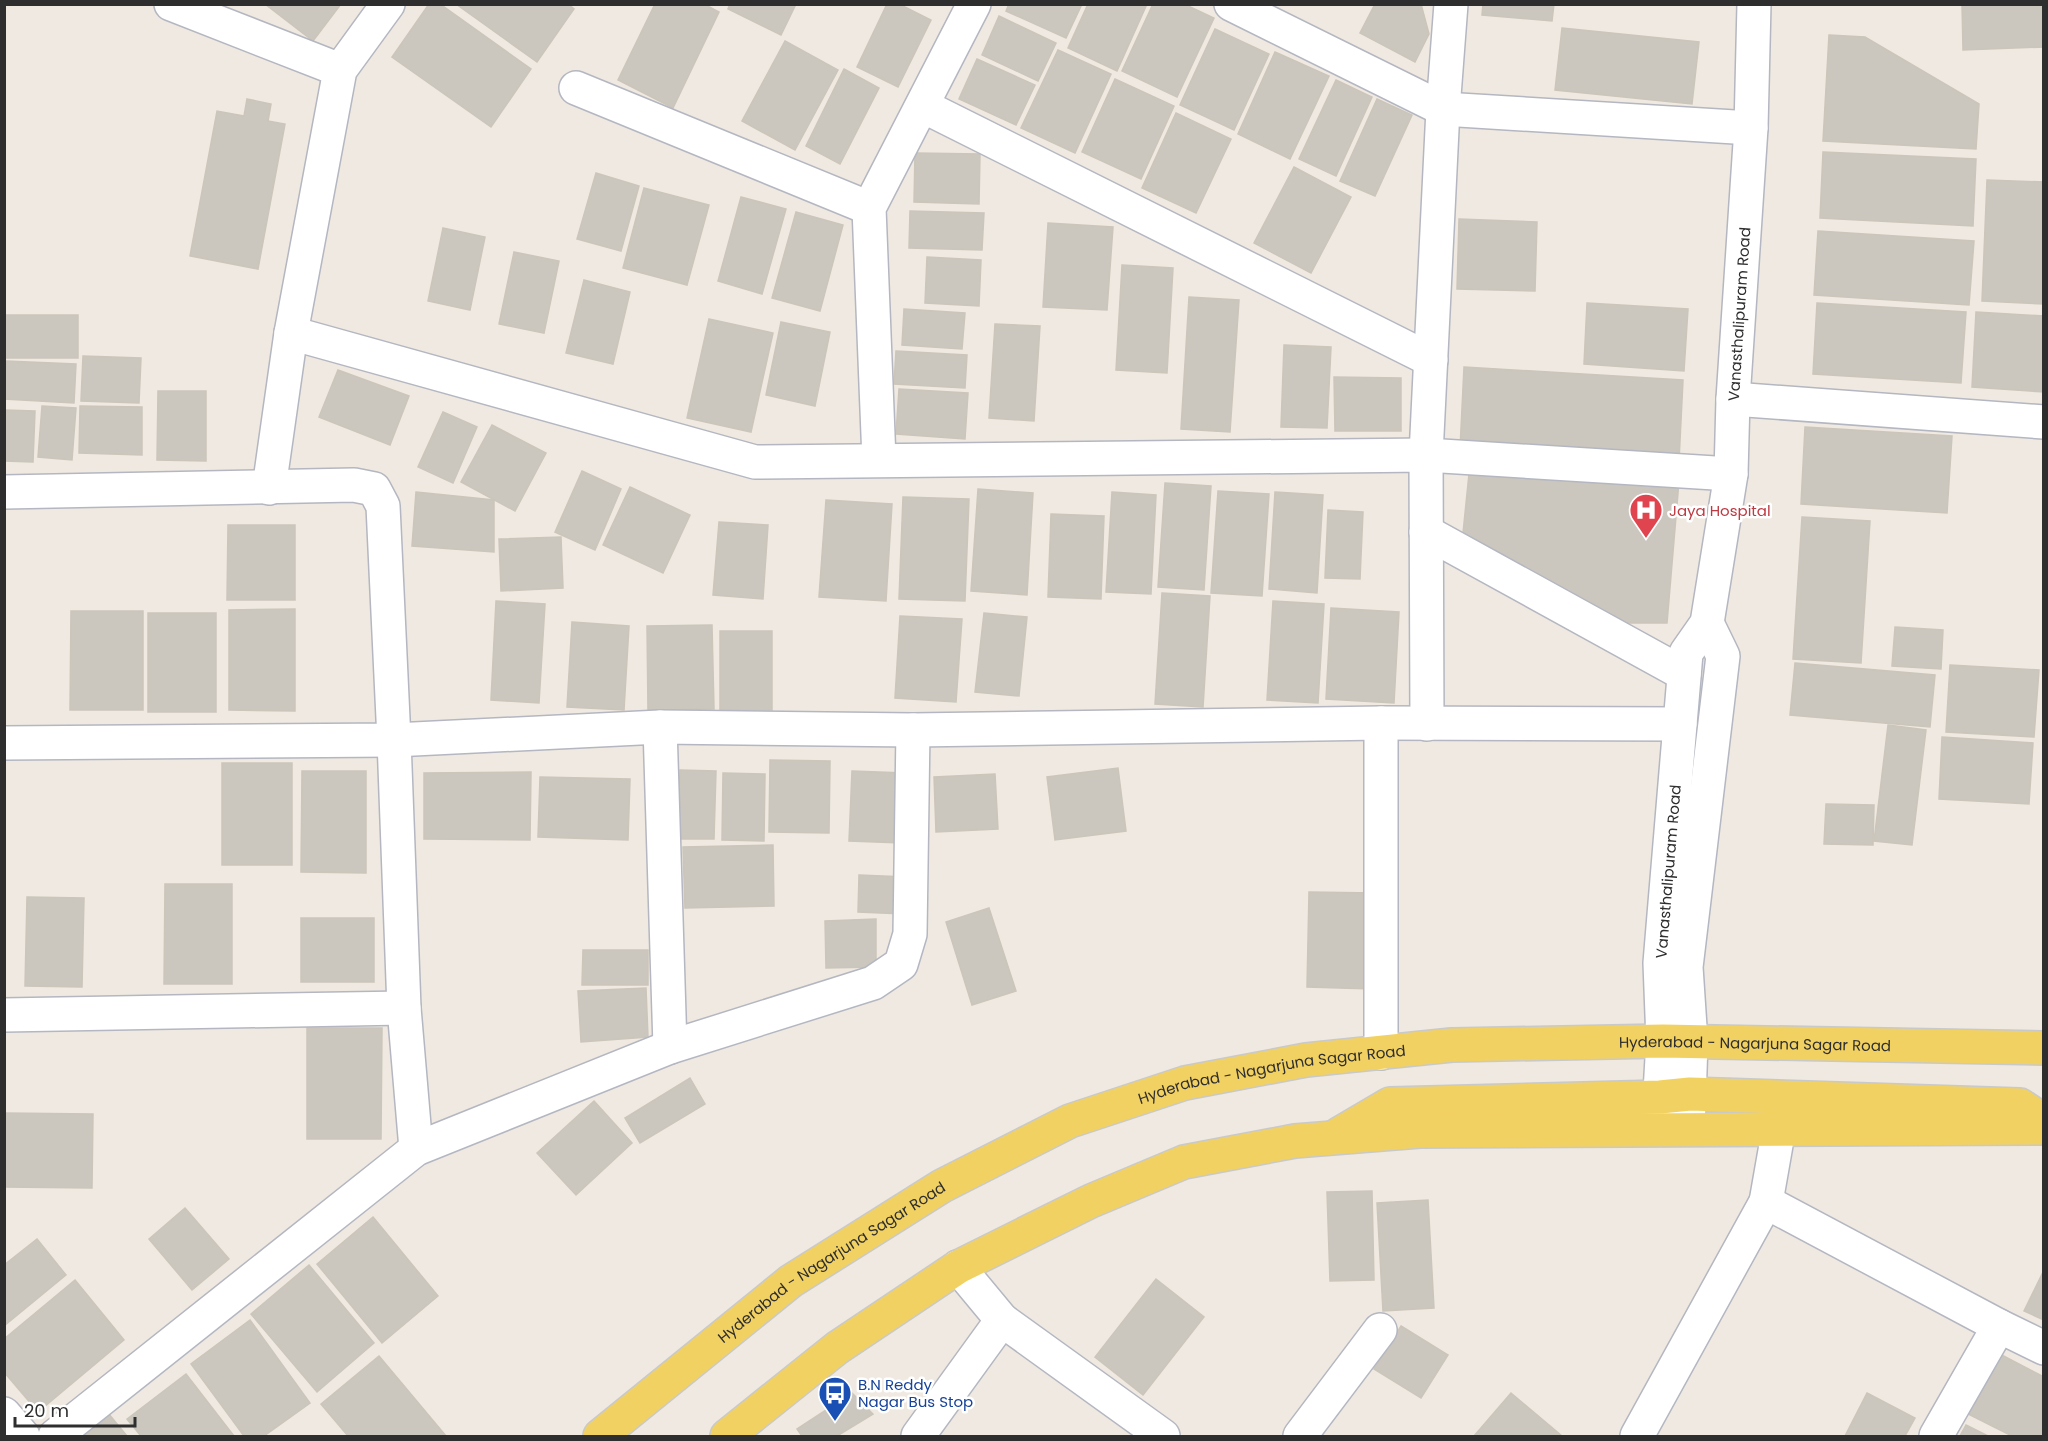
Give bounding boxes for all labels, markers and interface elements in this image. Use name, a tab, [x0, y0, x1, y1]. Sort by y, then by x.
street label: Vanasthalipuram Road	[1722, 226, 1755, 402]
hospital icon: Jaya Hospital	[1628, 492, 1664, 539]
place label: Jaya Hospital	[1669, 500, 1771, 521]
street label: Vanasthalipuram Road	[1650, 784, 1685, 959]
street label: Hyderabad - Nagarjuna Sagar Road	[1619, 1030, 1891, 1056]
street label: Hyderabad - Nagarjuna Sagar Road	[1135, 1039, 1406, 1108]
street label: Hyderabad - Nagarjuna Sagar Road	[713, 1176, 949, 1347]
place label: B.N Reddy Nagar Bus Stop	[858, 1374, 973, 1412]
bus stop icon: B.N Reddy Nagar Bus Stop	[817, 1375, 853, 1422]
scale bar	[15, 1390, 135, 1428]
text: 20 m	[24, 1398, 69, 1423]

